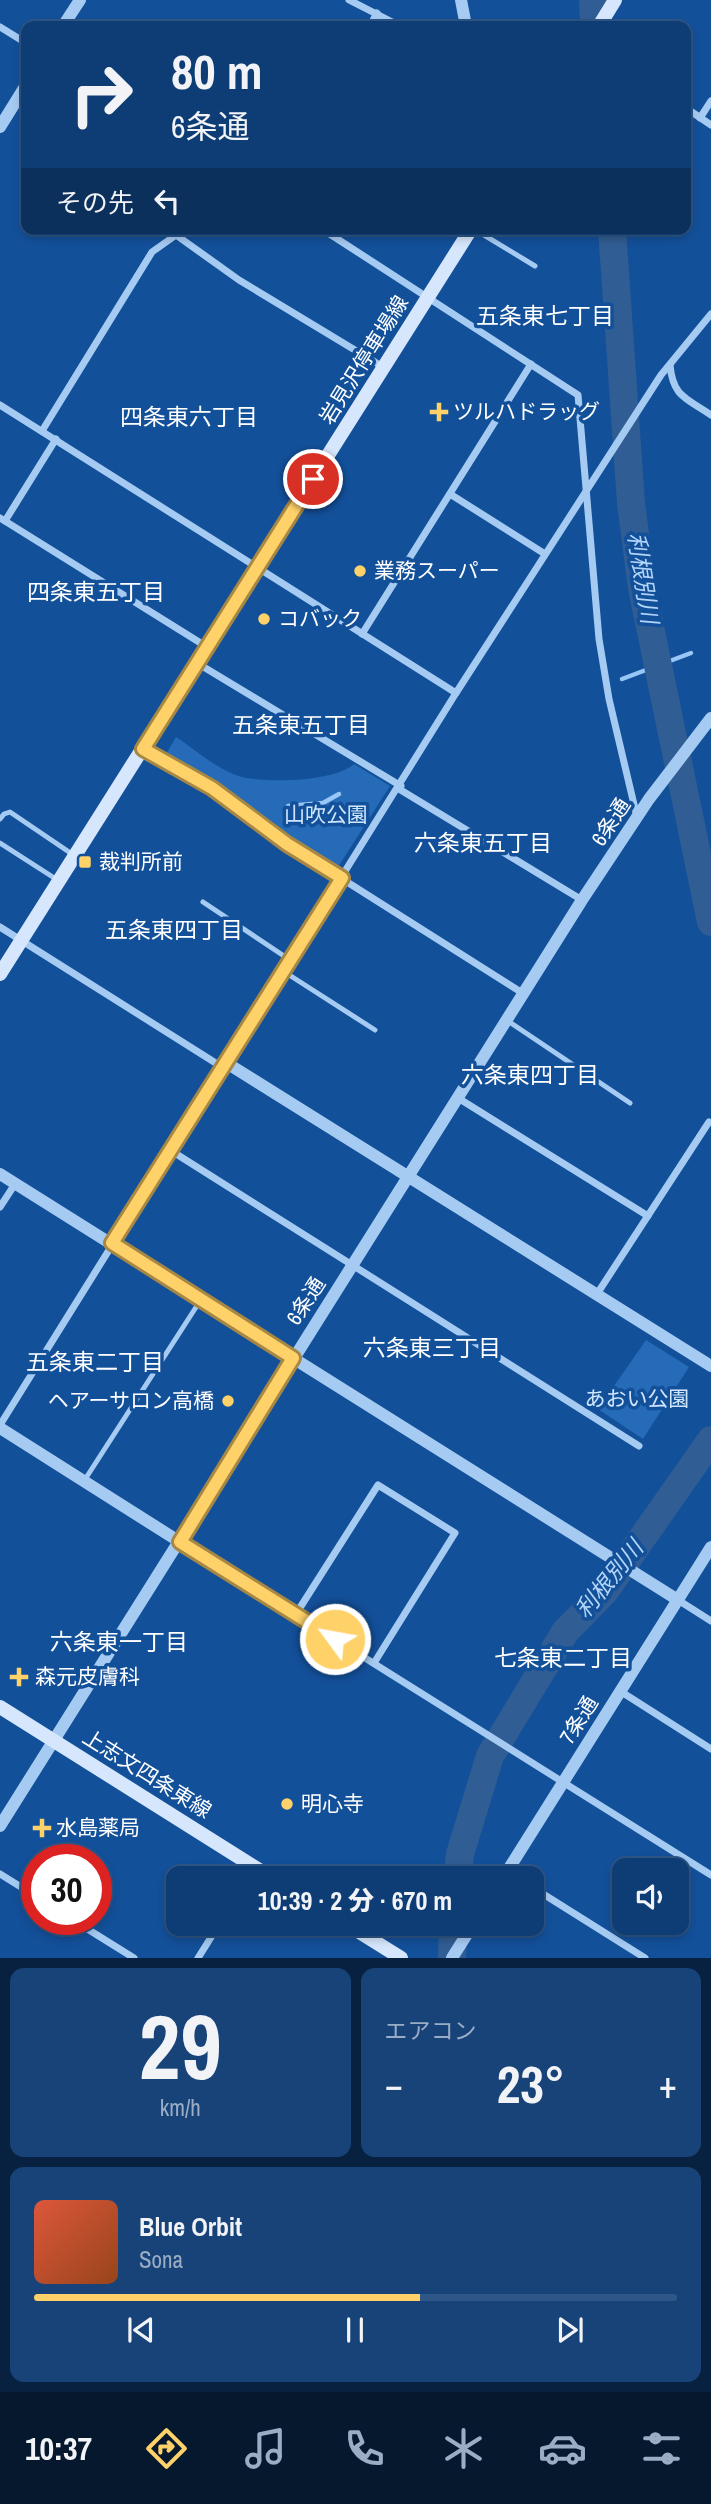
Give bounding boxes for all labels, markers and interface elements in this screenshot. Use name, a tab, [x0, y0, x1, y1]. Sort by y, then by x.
text: 80 m	[171, 38, 263, 104]
icon: right	[56, 49, 147, 140]
text: 6条通	[171, 105, 250, 148]
icon: left	[148, 182, 186, 220]
text: その先	[56, 185, 134, 220]
street label: 岩見沢停車場線	[312, 290, 415, 430]
district label: 五条東七丁目	[476, 300, 614, 331]
place label: ツルハドラッグ	[453, 397, 600, 426]
district label: 四条東六丁目	[120, 401, 258, 432]
marker: ツルハドラッグ	[431, 404, 447, 420]
pin	[283, 449, 343, 509]
icon: arrive	[294, 460, 332, 498]
water label: 利根別川	[621, 530, 666, 629]
place label: 業務スーパー	[374, 556, 500, 585]
marker: 業務スーパー	[352, 563, 368, 579]
district label: 四条東五丁目	[27, 576, 165, 607]
place label: コバック	[278, 604, 362, 633]
marker: コバック	[256, 611, 272, 627]
district label: 五条東五丁目	[232, 709, 370, 740]
street label: 6条通	[584, 792, 637, 851]
park label: 山吹公園	[284, 800, 368, 829]
district label: 六条東五丁目	[414, 827, 552, 858]
place label: 裁判所前	[99, 847, 183, 876]
marker: 裁判所前	[77, 854, 93, 870]
district label: 五条東四丁目	[105, 914, 243, 945]
district label: 六条東四丁目	[461, 1059, 599, 1090]
street label: 6条通	[279, 1271, 332, 1330]
district label: 六条東三丁目	[363, 1332, 501, 1363]
district label: 五条東二丁目	[26, 1346, 164, 1377]
park label: あおい公園	[585, 1384, 690, 1413]
place label: ヘアーサロン高橋	[48, 1386, 214, 1415]
marker: ヘアーサロン高橋	[220, 1393, 236, 1409]
water label: 利根別川	[568, 1531, 651, 1624]
position arrow	[298, 1602, 372, 1676]
district label: 六条東一丁目	[50, 1626, 188, 1657]
district label: 七条東二丁目	[494, 1642, 632, 1673]
place label: 森元皮膚科	[35, 1662, 140, 1691]
marker: 森元皮膚科	[9, 1667, 29, 1687]
street label: 7条通	[553, 1690, 605, 1749]
street label: 上志文四条東線	[77, 1722, 217, 1825]
place label: 明心寺	[301, 1789, 364, 1818]
marker: 明心寺	[279, 1796, 295, 1812]
place label: 水島薬局	[56, 1813, 140, 1842]
marker: 水島薬局	[34, 1820, 50, 1836]
speed limit sign: 30	[21, 1844, 112, 1935]
map controls	[612, 1858, 689, 1935]
button: sound	[612, 1858, 689, 1935]
text: 10:39 · 2 分 · 670 m	[258, 1883, 452, 1918]
text: 29	[139, 1985, 222, 2107]
text: エアコン	[385, 2015, 477, 2046]
text: 23°	[497, 2049, 565, 2119]
text: −	[385, 2059, 403, 2110]
text: +	[659, 2059, 677, 2110]
text: km/h	[160, 2092, 201, 2123]
text: Blue Orbit	[139, 2209, 242, 2244]
text: Sona	[139, 2244, 183, 2275]
icon: previous	[122, 2311, 160, 2349]
icon: pause	[336, 2311, 374, 2349]
icon: next	[551, 2311, 589, 2349]
icon: directions	[142, 2424, 191, 2473]
icon: music	[241, 2424, 290, 2473]
icon: phone	[340, 2424, 389, 2473]
icon: climate	[439, 2424, 488, 2473]
icon: car	[538, 2424, 587, 2473]
icon: filters	[637, 2424, 686, 2473]
text: 10:37	[25, 2427, 92, 2470]

